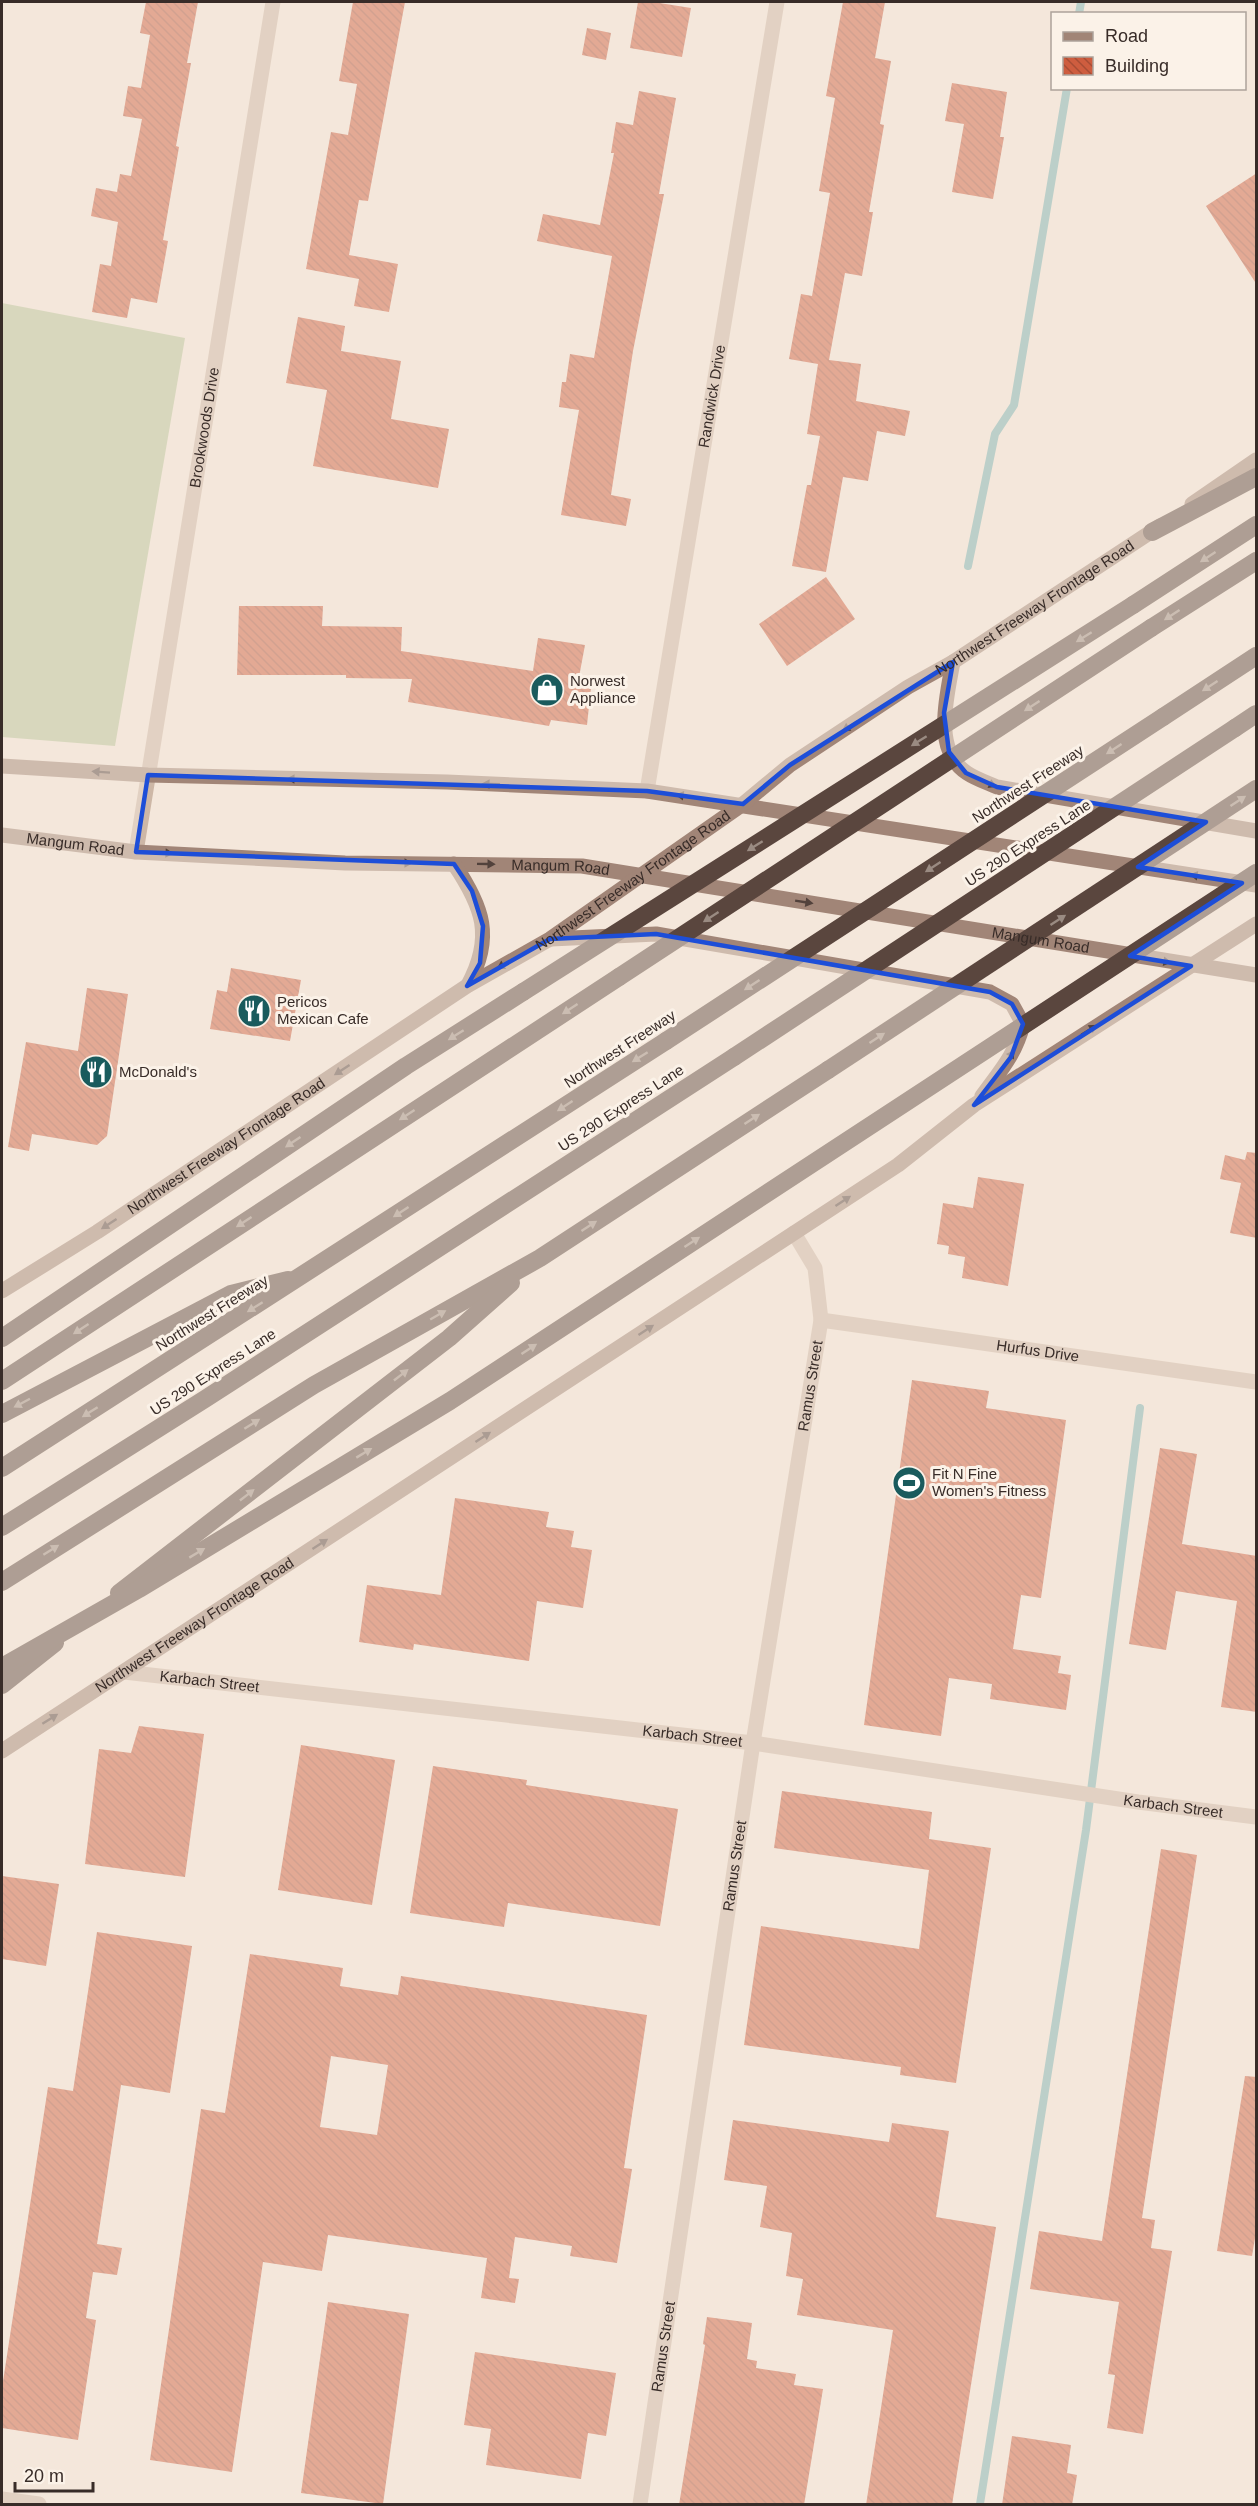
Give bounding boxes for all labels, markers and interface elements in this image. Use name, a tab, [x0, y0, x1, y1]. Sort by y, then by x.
legend	[1051, 12, 1246, 90]
text: Road	[1105, 26, 1148, 46]
text: Building	[1105, 56, 1169, 76]
street label: Randwick Drive	[695, 343, 728, 449]
street label: Brookwoods Drive	[186, 366, 222, 489]
street label: Northwest Freeway Frontage Road	[932, 537, 1137, 678]
one-way arrow	[1200, 551, 1216, 563]
one-way arrow	[1164, 609, 1180, 620]
one-way arrow	[1076, 631, 1092, 642]
shop icon: Norwest Appliance	[529, 672, 565, 708]
place label: Norwest Appliance	[570, 672, 636, 706]
one-way arrow	[1202, 681, 1218, 692]
one-way arrow	[1024, 701, 1040, 712]
one-way arrow	[842, 720, 858, 731]
one-way arrow	[911, 736, 927, 747]
street label: Northwest Freeway	[969, 741, 1087, 826]
one-way arrow	[1107, 743, 1123, 755]
one-way arrow	[92, 768, 111, 777]
one-way arrow	[287, 774, 306, 783]
one-way arrow	[980, 778, 998, 788]
one-way arrow	[481, 779, 500, 789]
one-way arrow	[676, 792, 695, 801]
street label: US 290 Express Lane	[962, 796, 1094, 889]
one-way arrow	[1230, 796, 1246, 807]
street label: Northwest Freeway Frontage Road	[532, 807, 733, 954]
street label: Mangum Road	[26, 829, 125, 858]
one-way arrow	[747, 840, 763, 851]
one-way arrow	[154, 849, 173, 858]
street label: Mangum Road	[511, 856, 611, 878]
one-way arrow	[393, 858, 412, 868]
one-way arrow	[476, 859, 495, 869]
one-way arrow	[926, 861, 942, 873]
one-way arrow	[1189, 871, 1208, 880]
one-way arrow	[794, 898, 813, 907]
one-way arrow	[702, 911, 719, 922]
one-way arrow	[1049, 914, 1065, 926]
street label: Mangum Road	[991, 923, 1091, 956]
one-way arrow	[1153, 957, 1172, 966]
one-way arrow	[497, 959, 514, 969]
one-way arrow	[744, 979, 761, 990]
restaurant icon: Pericos Mexican Cafe	[236, 993, 272, 1029]
place label: Pericos Mexican Cafe	[277, 993, 369, 1027]
one-way arrow	[562, 1003, 579, 1014]
street label: Northwest Freeway	[561, 1006, 679, 1091]
one-way arrow	[1081, 1025, 1097, 1036]
one-way arrow	[448, 1029, 464, 1040]
one-way arrow	[869, 1033, 885, 1044]
one-way arrow	[1003, 1051, 1015, 1067]
one-way arrow	[632, 1052, 648, 1063]
restaurant icon: McDonald's	[78, 1054, 114, 1090]
street label: US 290 Express Lane	[555, 1061, 687, 1154]
place label: McDonald's	[119, 1063, 197, 1080]
one-way arrow	[334, 1065, 350, 1076]
street label: Northwest Freeway Frontage Road	[124, 1074, 328, 1217]
one-way arrow	[557, 1100, 573, 1111]
one-way arrow	[399, 1110, 416, 1121]
one-way arrow	[744, 1114, 761, 1125]
one-way arrow	[285, 1136, 301, 1147]
one-way arrow	[835, 1196, 852, 1207]
one-way arrow	[393, 1207, 410, 1218]
one-way arrow	[236, 1217, 252, 1228]
one-way arrow	[101, 1218, 117, 1229]
one-way arrow	[581, 1220, 597, 1231]
one-way arrow	[684, 1236, 700, 1248]
street label: Northwest Freeway	[152, 1271, 271, 1354]
one-way arrow	[247, 1301, 263, 1312]
one-way arrow	[430, 1310, 447, 1320]
one-way arrow	[73, 1324, 89, 1335]
street label: US 290 Express Lane	[147, 1325, 279, 1418]
one-way arrow	[638, 1325, 654, 1336]
street label: Hurfus Drive	[995, 1336, 1080, 1365]
street label: Ramus Street	[794, 1338, 826, 1432]
one-way arrow	[521, 1343, 537, 1354]
one-way arrow	[393, 1369, 409, 1382]
one-way arrow	[14, 1398, 31, 1408]
one-way arrow	[82, 1406, 98, 1417]
one-way arrow	[244, 1419, 260, 1430]
one-way arrow	[475, 1432, 491, 1443]
one-way arrow	[356, 1447, 372, 1458]
sports icon: Fit N Fine Women's Fitness	[891, 1465, 927, 1501]
place label: Fit N Fine Women's Fitness	[932, 1465, 1046, 1499]
one-way arrow	[239, 1488, 255, 1501]
one-way arrow	[311, 1538, 327, 1550]
one-way arrow	[43, 1545, 59, 1556]
one-way arrow	[189, 1548, 205, 1559]
street label: Northwest Freeway Frontage Road	[92, 1554, 297, 1696]
street label: Karbach Street	[159, 1667, 261, 1695]
one-way arrow	[42, 1713, 59, 1724]
street label: Karbach Street	[642, 1722, 744, 1750]
street label: Karbach Street	[1122, 1791, 1225, 1821]
street label: Ramus Street	[719, 1818, 750, 1913]
street label: Ramus Street	[648, 2299, 678, 2393]
scale bar	[15, 2455, 93, 2493]
text: 20 m	[24, 2466, 64, 2486]

